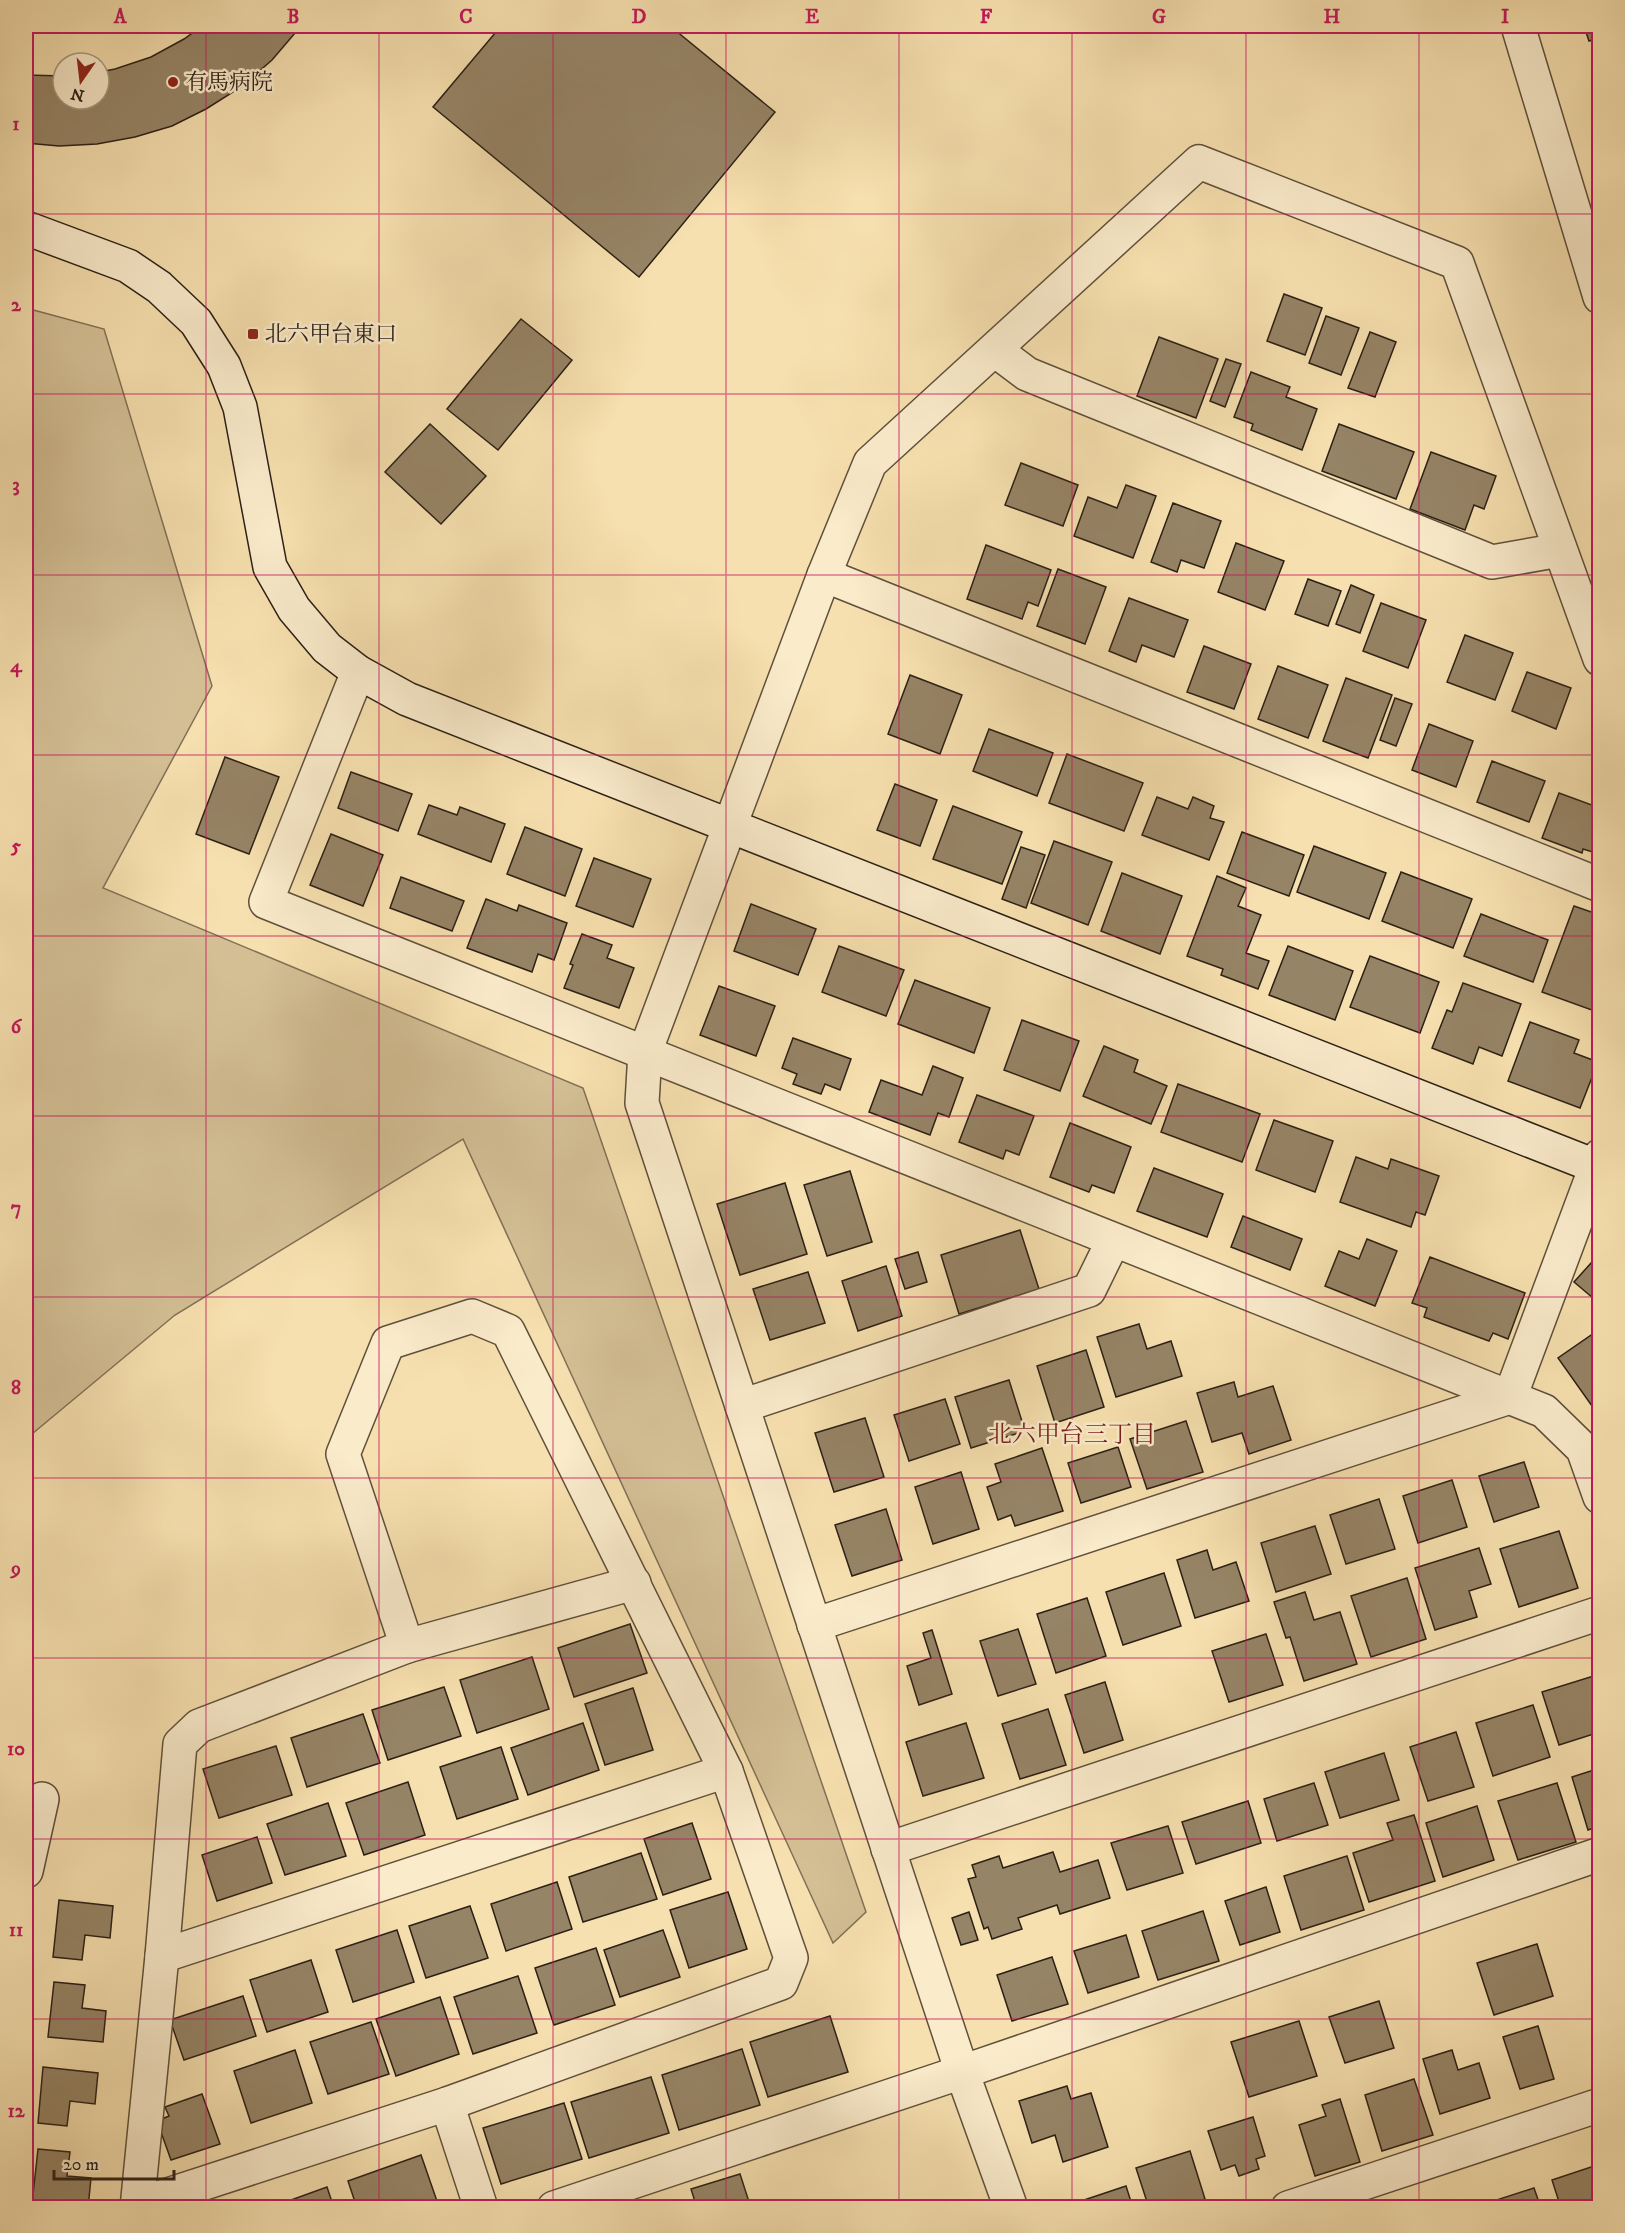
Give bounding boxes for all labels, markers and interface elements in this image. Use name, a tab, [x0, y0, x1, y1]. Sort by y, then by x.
text: A	[113, 5, 128, 30]
text: B	[287, 5, 299, 30]
text: C	[459, 5, 473, 30]
text: D	[632, 5, 647, 30]
text: E	[805, 5, 819, 30]
text: F	[980, 5, 993, 30]
text: G	[1152, 5, 1166, 30]
text: H	[1324, 5, 1341, 30]
text: I	[1501, 5, 1509, 30]
north arrow	[51, 51, 111, 111]
place label: 有馬病院	[185, 69, 273, 96]
marker: 有馬病院	[166, 75, 180, 89]
text: N	[69, 83, 86, 106]
text: 1	[12, 112, 20, 137]
text: 2	[11, 293, 22, 318]
place label: 北六甲台東口	[265, 321, 397, 348]
marker: 北六甲台東口	[246, 327, 260, 341]
text: 3	[12, 473, 20, 498]
text: 4	[10, 654, 23, 679]
text: 5	[10, 834, 21, 859]
text: 6	[11, 1015, 23, 1040]
text: 7	[11, 1196, 21, 1221]
text: 8	[11, 1376, 21, 1401]
district label: 北六甲台三丁目	[988, 1420, 1156, 1450]
text: 9	[9, 1557, 21, 1582]
text: 10	[7, 1737, 25, 1762]
text: 11	[9, 1918, 23, 1943]
text: 12	[7, 2099, 26, 2124]
scale bar	[54, 2143, 174, 2181]
text: 20 m	[63, 2154, 99, 2176]

